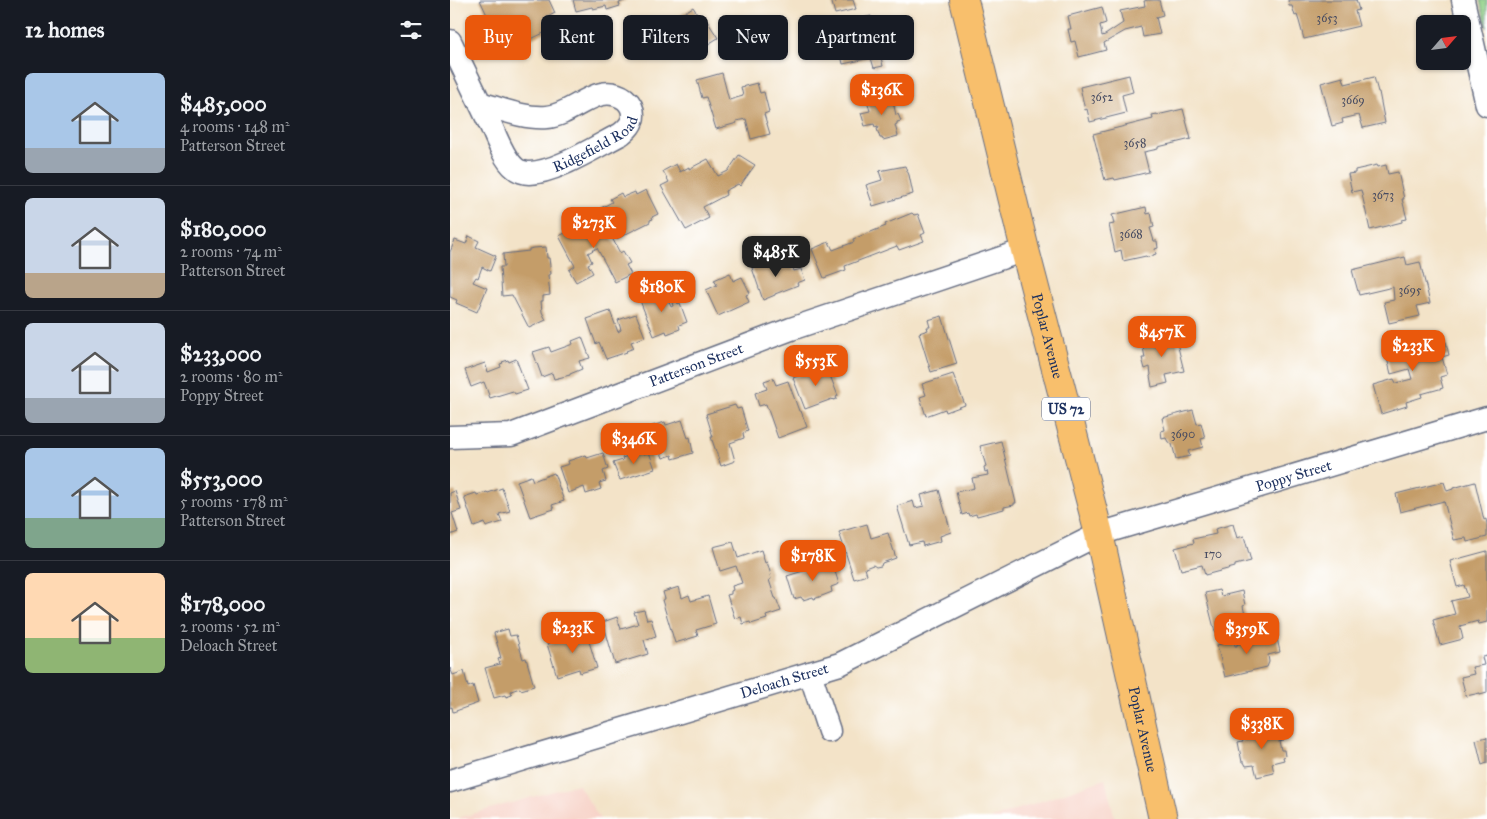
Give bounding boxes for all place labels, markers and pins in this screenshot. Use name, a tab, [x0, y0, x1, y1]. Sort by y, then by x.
pin: $136K	[847, 74, 917, 116]
pin: $273K	[559, 206, 629, 249]
pin: $485K	[741, 236, 811, 278]
pin: $180K	[627, 270, 697, 313]
pin: $457K	[1127, 316, 1197, 358]
pin: $233K	[1378, 330, 1448, 372]
pin: $553K	[781, 344, 851, 387]
pin: $346K	[599, 422, 669, 465]
pin: $178K	[778, 540, 848, 582]
pin: $233K	[538, 612, 608, 654]
pin: $359K	[1212, 612, 1282, 655]
pin: $338K	[1227, 708, 1297, 750]

